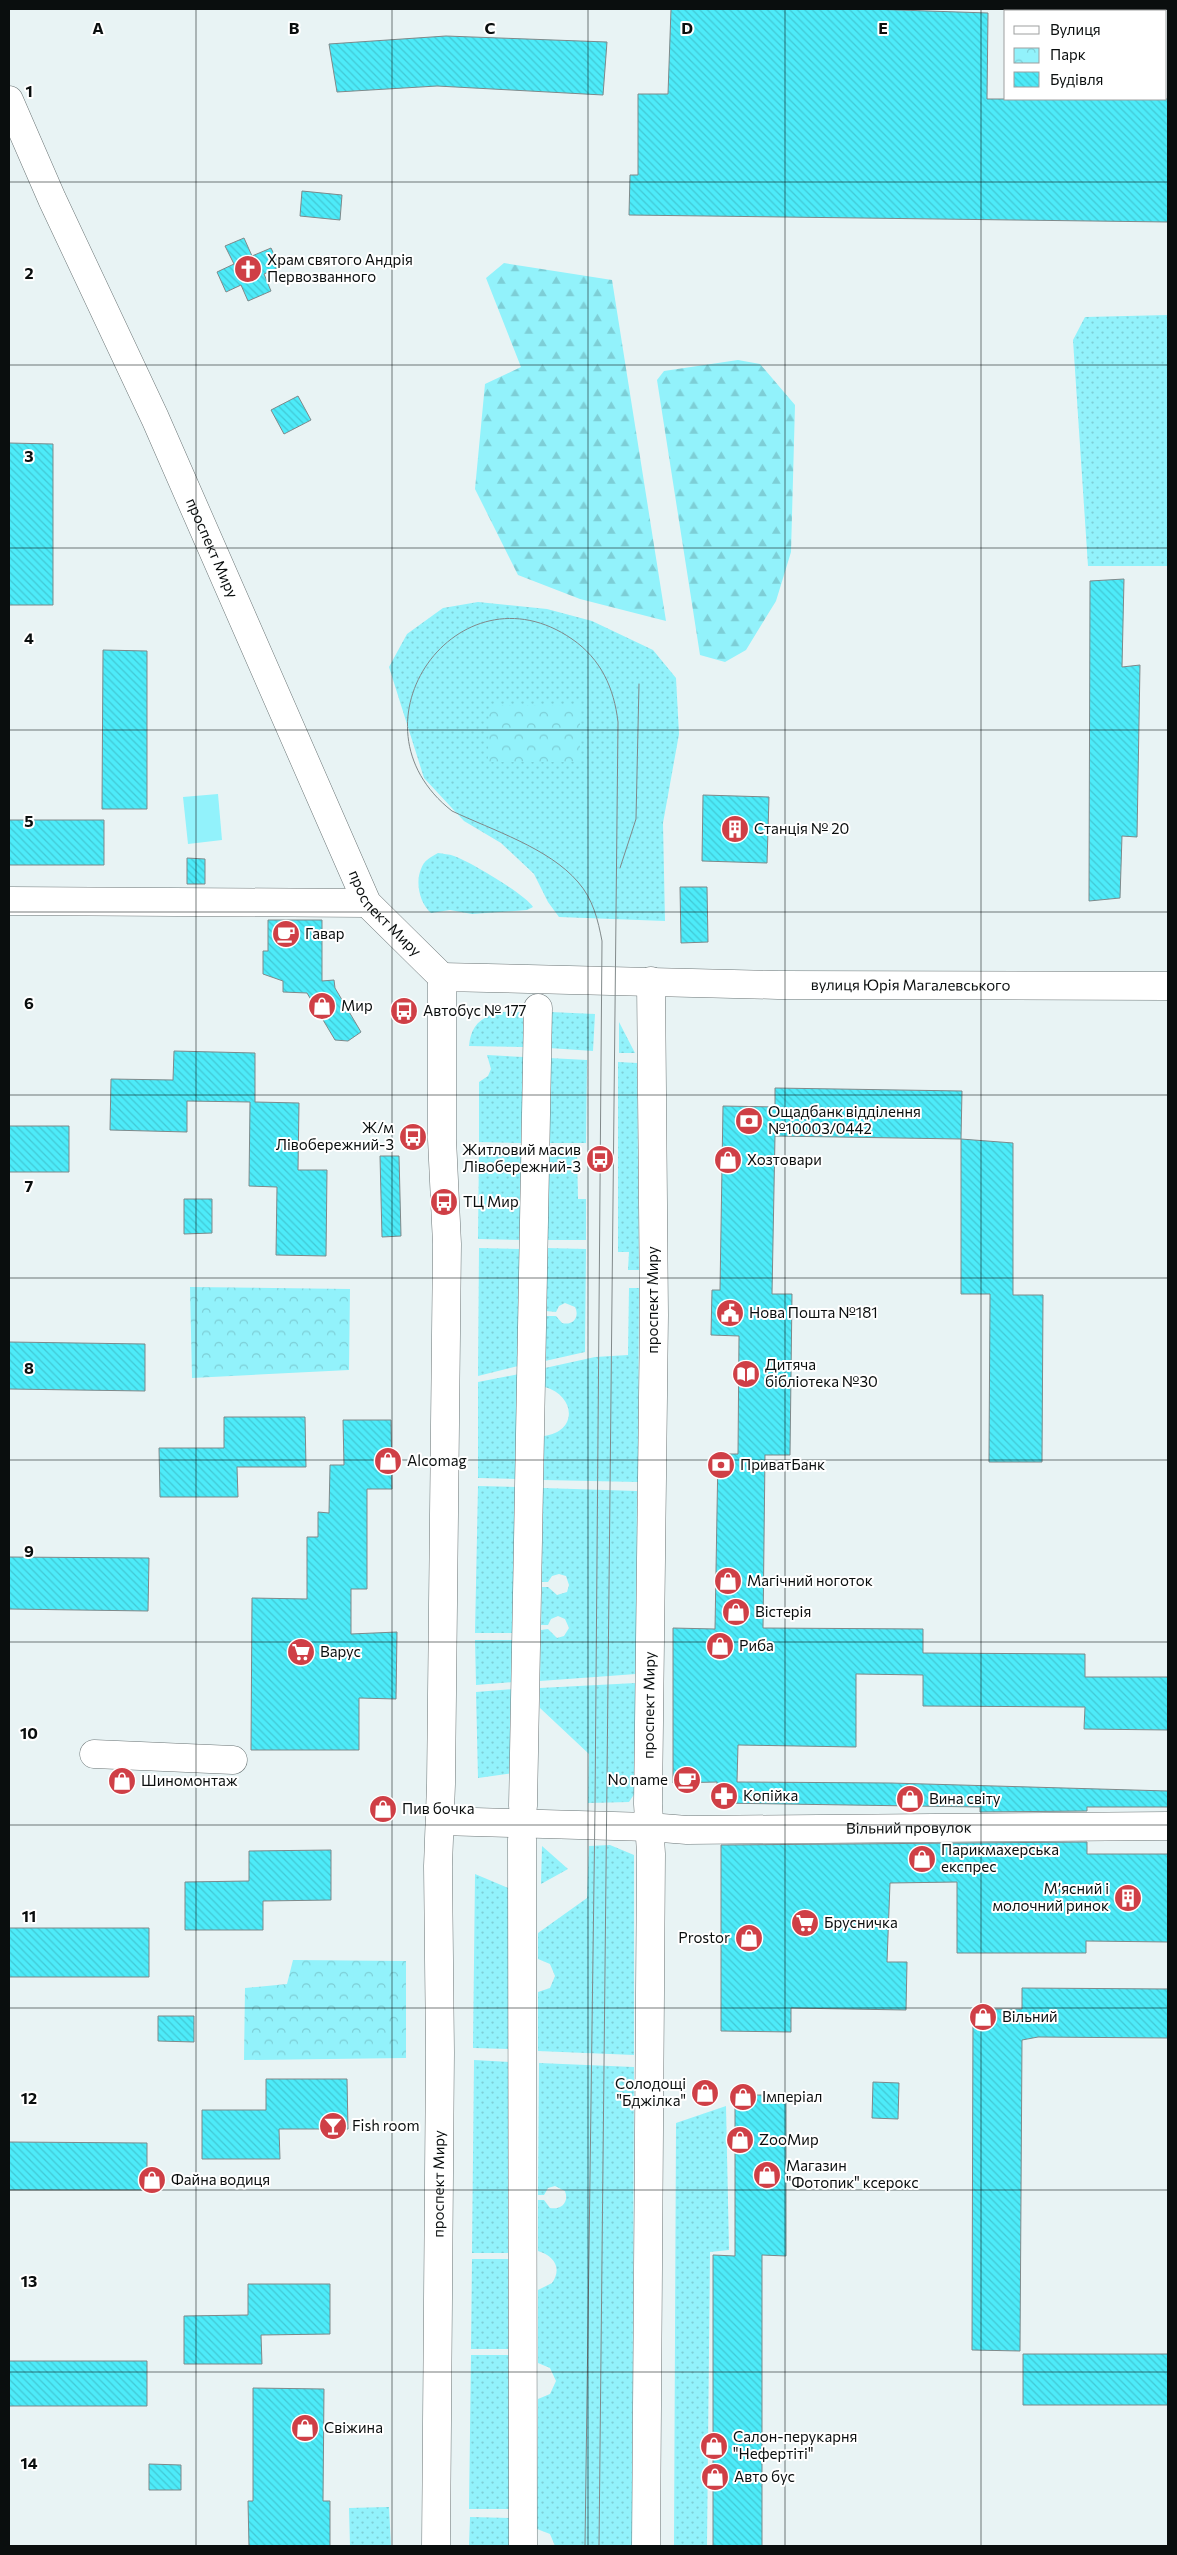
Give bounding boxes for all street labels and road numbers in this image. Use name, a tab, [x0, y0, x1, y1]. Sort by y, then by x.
street label: проспект Миру	[183, 495, 243, 601]
street label: проспект Миру	[346, 867, 426, 960]
street label: вулиця Юрія Магалевського	[811, 975, 1011, 994]
street label: проспект Миру	[643, 1246, 661, 1354]
street label: проспект Миру	[639, 1651, 658, 1759]
street label: Вільний провулок	[846, 1818, 972, 1837]
street label: проспект Миру	[428, 2130, 447, 2238]

